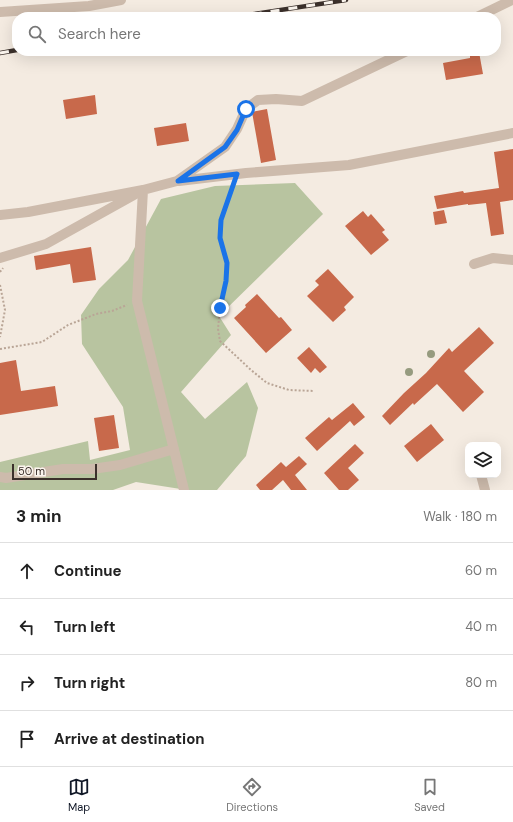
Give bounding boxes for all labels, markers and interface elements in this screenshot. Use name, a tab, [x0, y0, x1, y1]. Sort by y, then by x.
search box	[12, 12, 501, 56]
icon: search	[26, 23, 48, 45]
text: Search here	[58, 24, 141, 44]
route start	[237, 100, 255, 118]
route end	[211, 299, 229, 317]
map controls	[465, 442, 501, 478]
button: layers	[465, 442, 501, 478]
scale bar	[12, 462, 97, 481]
text: 50 m	[18, 464, 45, 478]
text: 3 min	[16, 505, 61, 527]
text: Walk · 180 m	[423, 508, 497, 525]
icon: ahead	[16, 560, 38, 582]
text: Continue	[54, 561, 122, 581]
text: 60 m	[465, 562, 497, 579]
icon: left	[16, 616, 38, 638]
text: Turn left	[54, 617, 115, 637]
text: 40 m	[465, 618, 497, 635]
icon: right	[16, 672, 38, 694]
text: Turn right	[54, 673, 125, 693]
text: 80 m	[465, 674, 497, 691]
icon: arrive	[16, 728, 38, 750]
text: Arrive at destination	[54, 729, 205, 749]
tab: Map	[68, 776, 90, 814]
tab: Directions	[226, 776, 278, 814]
tab: Saved	[414, 776, 445, 814]

